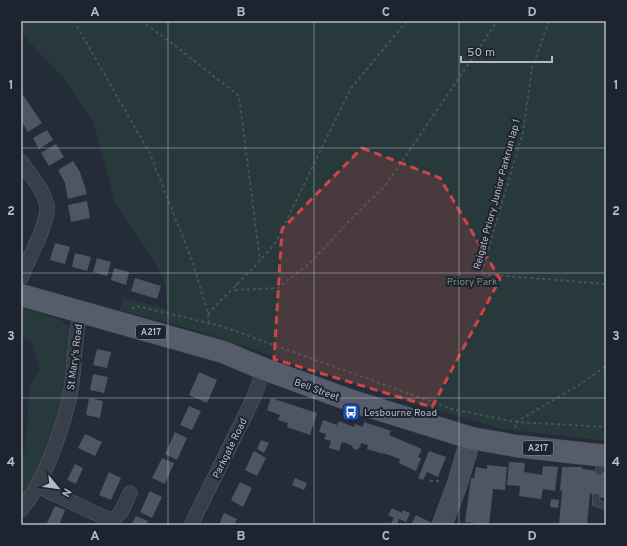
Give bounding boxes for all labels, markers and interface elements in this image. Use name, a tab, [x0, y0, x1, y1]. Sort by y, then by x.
text: A	[90, 5, 100, 21]
text: B	[237, 5, 246, 21]
text: C	[382, 5, 390, 21]
text: D	[527, 5, 537, 21]
scale bar	[461, 38, 552, 64]
text: 50 m	[467, 45, 495, 61]
text: 1	[8, 78, 14, 94]
text: 1	[613, 78, 619, 94]
street label: Reigate Priory Junior Parkrun lap 1	[471, 118, 524, 271]
text: 2	[7, 204, 15, 220]
text: 2	[612, 204, 620, 220]
park label: Priory Park	[447, 276, 497, 289]
street label: St Mary's Road	[65, 323, 86, 391]
road number: A217	[136, 325, 166, 339]
text: 3	[7, 329, 15, 345]
text: 3	[612, 329, 620, 345]
street label: Bell Street	[292, 376, 341, 405]
bus stop icon: Lesbourne Road	[341, 402, 361, 422]
place label: Lesbourne Road	[364, 407, 437, 420]
street label: Parkgate Road	[210, 416, 251, 481]
road number: A217	[523, 441, 553, 455]
text: 4	[7, 455, 15, 471]
text: 4	[612, 455, 620, 471]
north arrow	[38, 468, 78, 508]
text: N	[58, 486, 74, 499]
text: A	[90, 529, 100, 545]
text: B	[237, 529, 246, 545]
text: C	[382, 529, 390, 545]
text: D	[527, 529, 537, 545]

